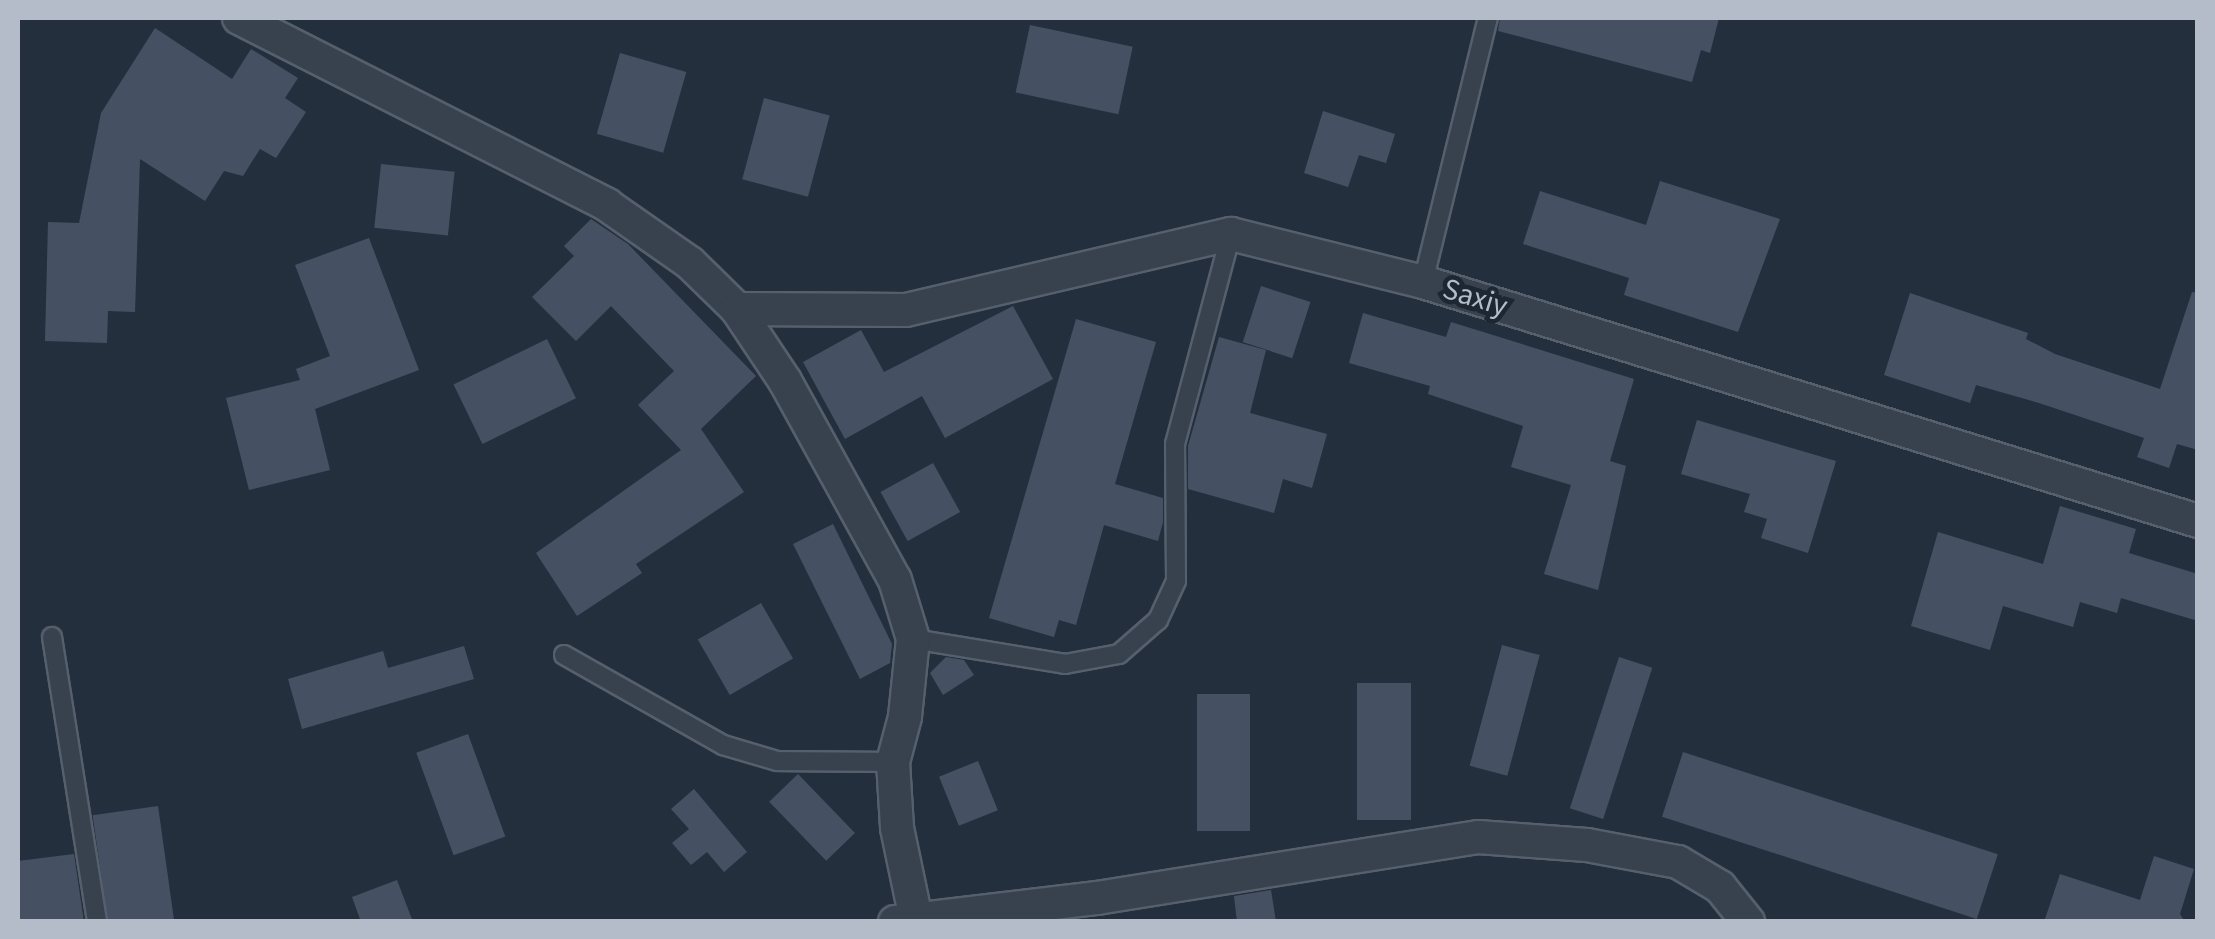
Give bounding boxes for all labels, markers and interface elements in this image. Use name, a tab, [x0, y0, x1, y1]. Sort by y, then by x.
street label: Saxiy	[1438, 271, 1512, 325]

